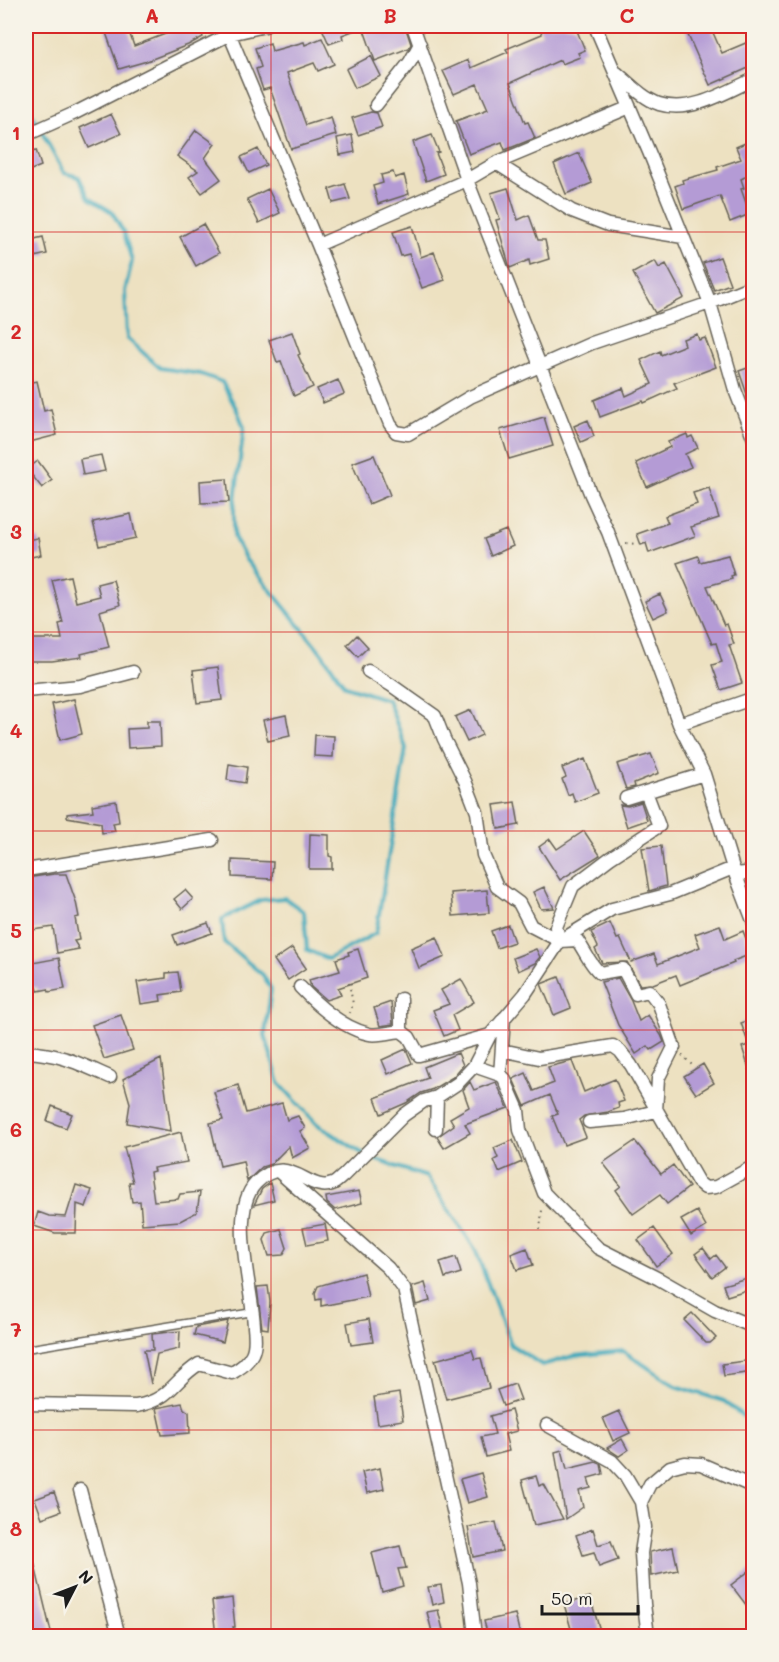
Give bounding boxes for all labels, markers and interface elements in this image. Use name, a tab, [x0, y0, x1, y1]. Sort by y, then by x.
text: A	[145, 2, 159, 28]
text: B	[383, 2, 397, 28]
text: C	[620, 2, 635, 28]
text: 1	[12, 119, 20, 145]
text: 2	[10, 318, 22, 344]
text: 3	[10, 518, 22, 544]
text: 4	[10, 717, 23, 743]
text: 5	[10, 917, 22, 943]
text: 6	[10, 1116, 22, 1142]
text: 7	[10, 1316, 22, 1342]
text: 8	[10, 1515, 22, 1541]
north arrow	[45, 1557, 105, 1617]
text: N	[75, 1565, 98, 1588]
scale bar	[542, 1578, 638, 1616]
text: 50 m	[551, 1586, 593, 1610]

